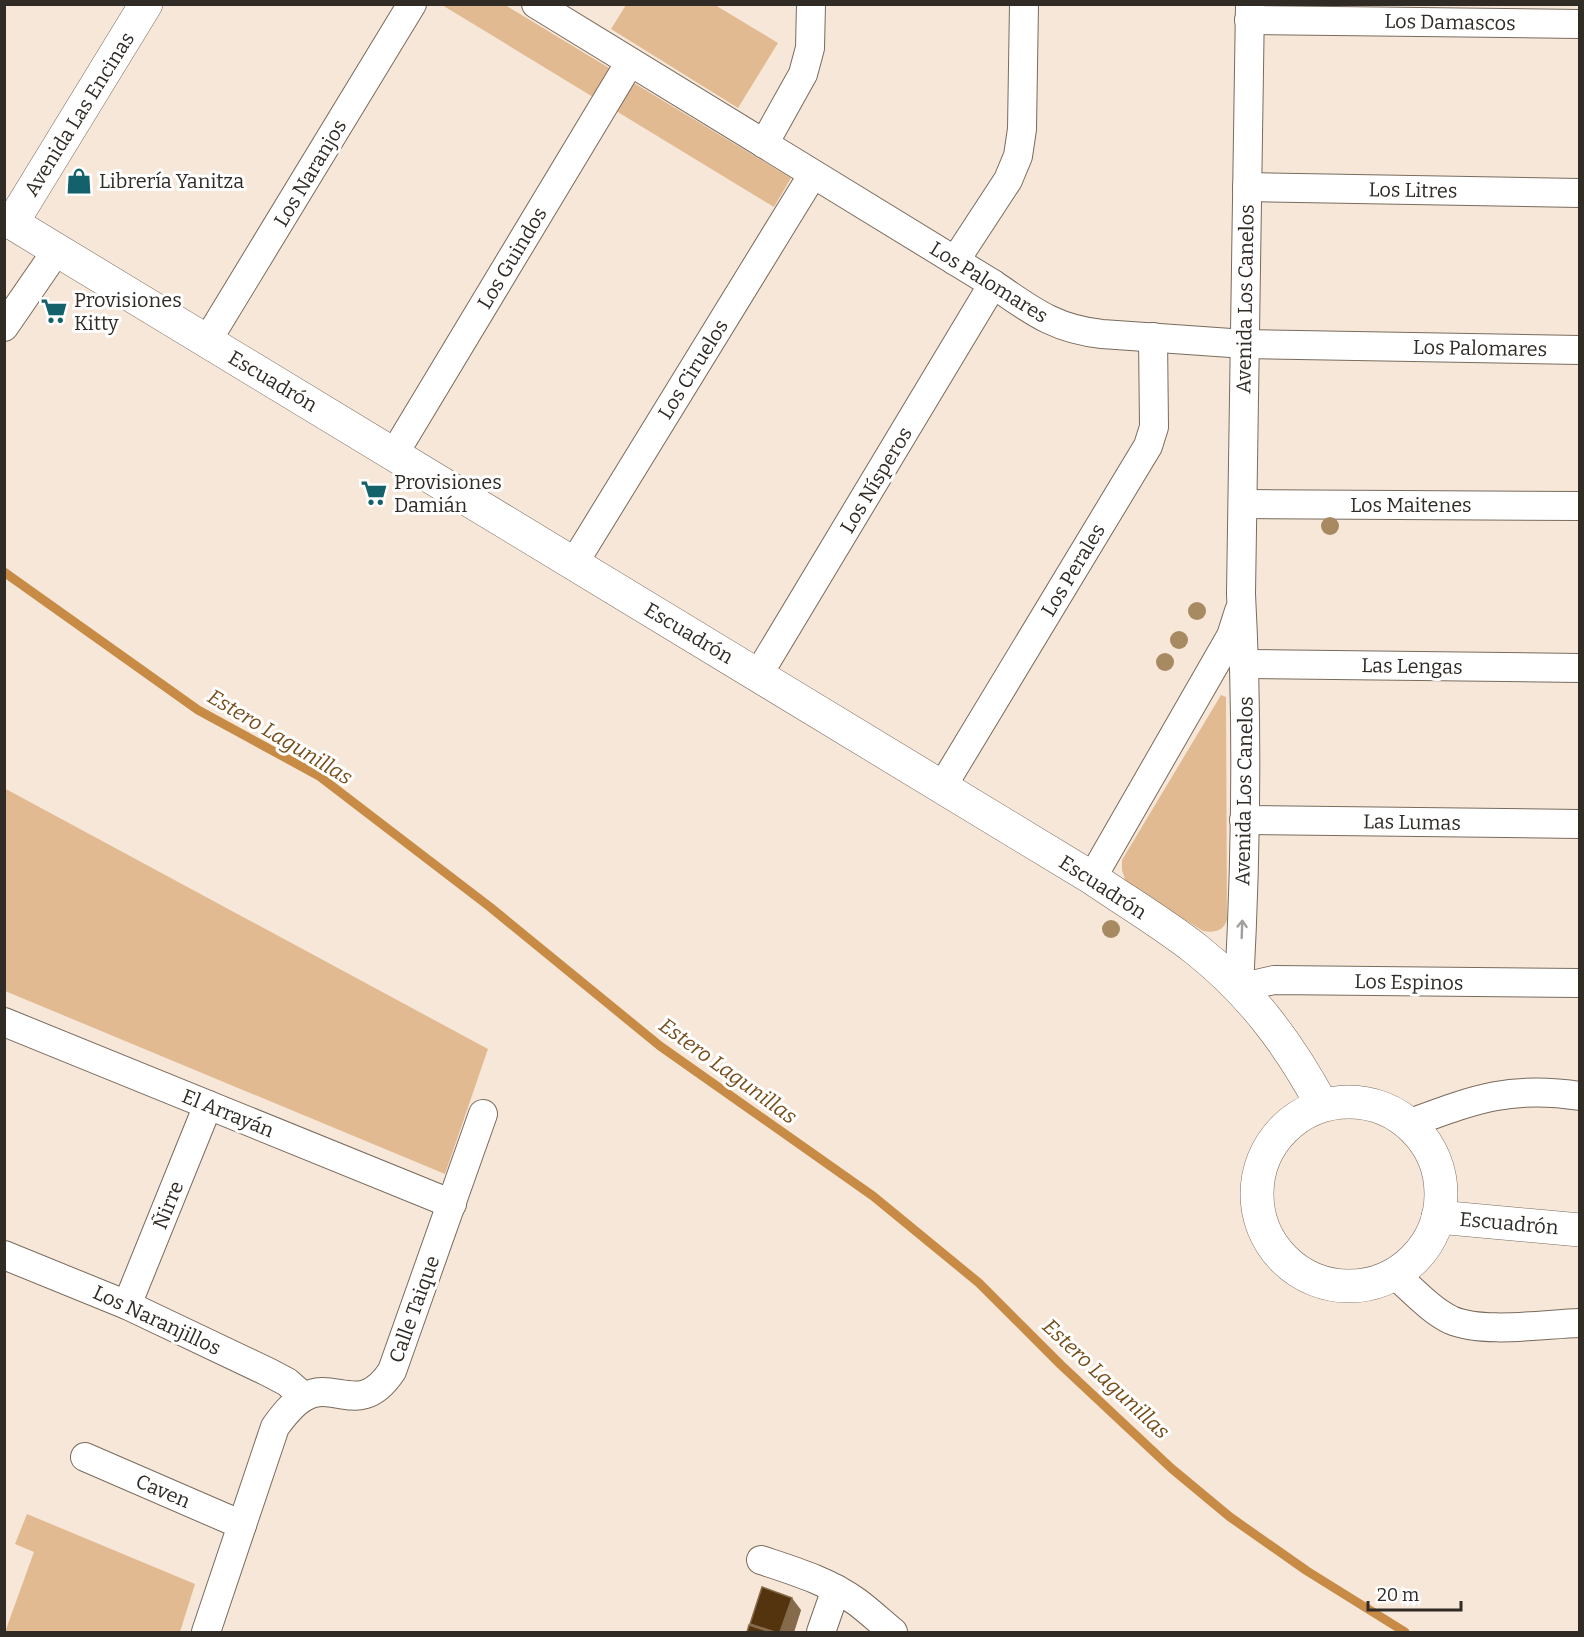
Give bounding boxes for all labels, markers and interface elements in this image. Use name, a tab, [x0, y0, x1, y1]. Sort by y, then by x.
street label: Los Damascos	[1384, 9, 1516, 35]
street label: Avenida Las Encinas	[19, 28, 139, 200]
street label: Los Naranjos	[269, 115, 352, 231]
shop icon: Librería Yanitza	[64, 166, 94, 196]
place label: Librería Yanitza	[99, 169, 244, 193]
street label: Los Litres	[1368, 177, 1458, 203]
street label: Los Guindos	[472, 203, 552, 313]
street label: Avenida Los Canelos	[1231, 204, 1259, 394]
street label: Los Palomares	[926, 236, 1052, 328]
place label: Provisiones Kitty	[74, 288, 182, 335]
supermarket icon: Provisiones Kitty	[39, 296, 69, 326]
street label: Los Ciruelos	[653, 315, 733, 423]
street label: Los Palomares	[1413, 335, 1547, 361]
street label: Escuadrón	[224, 345, 322, 417]
street label: Los Nísperos	[835, 423, 917, 537]
place label: Provisiones Damián	[394, 470, 502, 517]
supermarket icon: Provisiones Damián	[359, 478, 389, 508]
street label: Los Maitenes	[1350, 493, 1472, 517]
street label: Los Perales	[1036, 519, 1110, 621]
street label: Escuadrón	[640, 597, 738, 669]
street label: Las Lengas	[1361, 653, 1463, 679]
water label: Estero Lagunillas	[203, 684, 357, 790]
street label: Avenida Los Canelos	[1230, 696, 1258, 886]
street label: Las Lumas	[1363, 809, 1461, 835]
street label: Escuadrón	[1055, 850, 1151, 924]
one-way arrow	[1236, 920, 1248, 940]
street label: Los Espinos	[1354, 969, 1464, 995]
water label: Estero Lagunillas	[654, 1012, 802, 1130]
street label: El Arrayán	[179, 1084, 278, 1142]
street label: Ñirre	[148, 1177, 188, 1233]
street label: Escuadrón	[1459, 1207, 1560, 1239]
street label: Calle Taique	[384, 1252, 444, 1366]
street label: Los Naranjillos	[89, 1280, 225, 1361]
water label: Estero Lagunillas	[1037, 1313, 1175, 1445]
street label: Caven	[132, 1469, 194, 1513]
scale bar	[1368, 1574, 1461, 1612]
text: 20 m	[1377, 1584, 1419, 1606]

